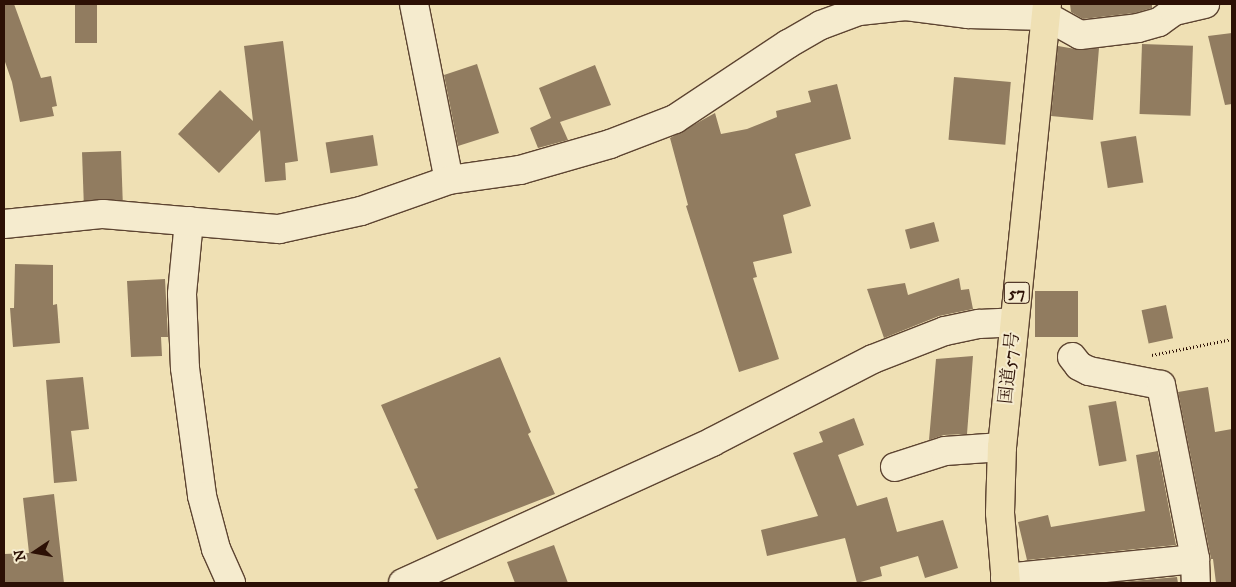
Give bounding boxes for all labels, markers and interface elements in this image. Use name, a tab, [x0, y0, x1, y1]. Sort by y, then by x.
road number: 57	[1003, 280, 1031, 306]
street label: 国道57号	[995, 331, 1025, 405]
north arrow	[10, 527, 60, 577]
text: N	[10, 548, 30, 563]

